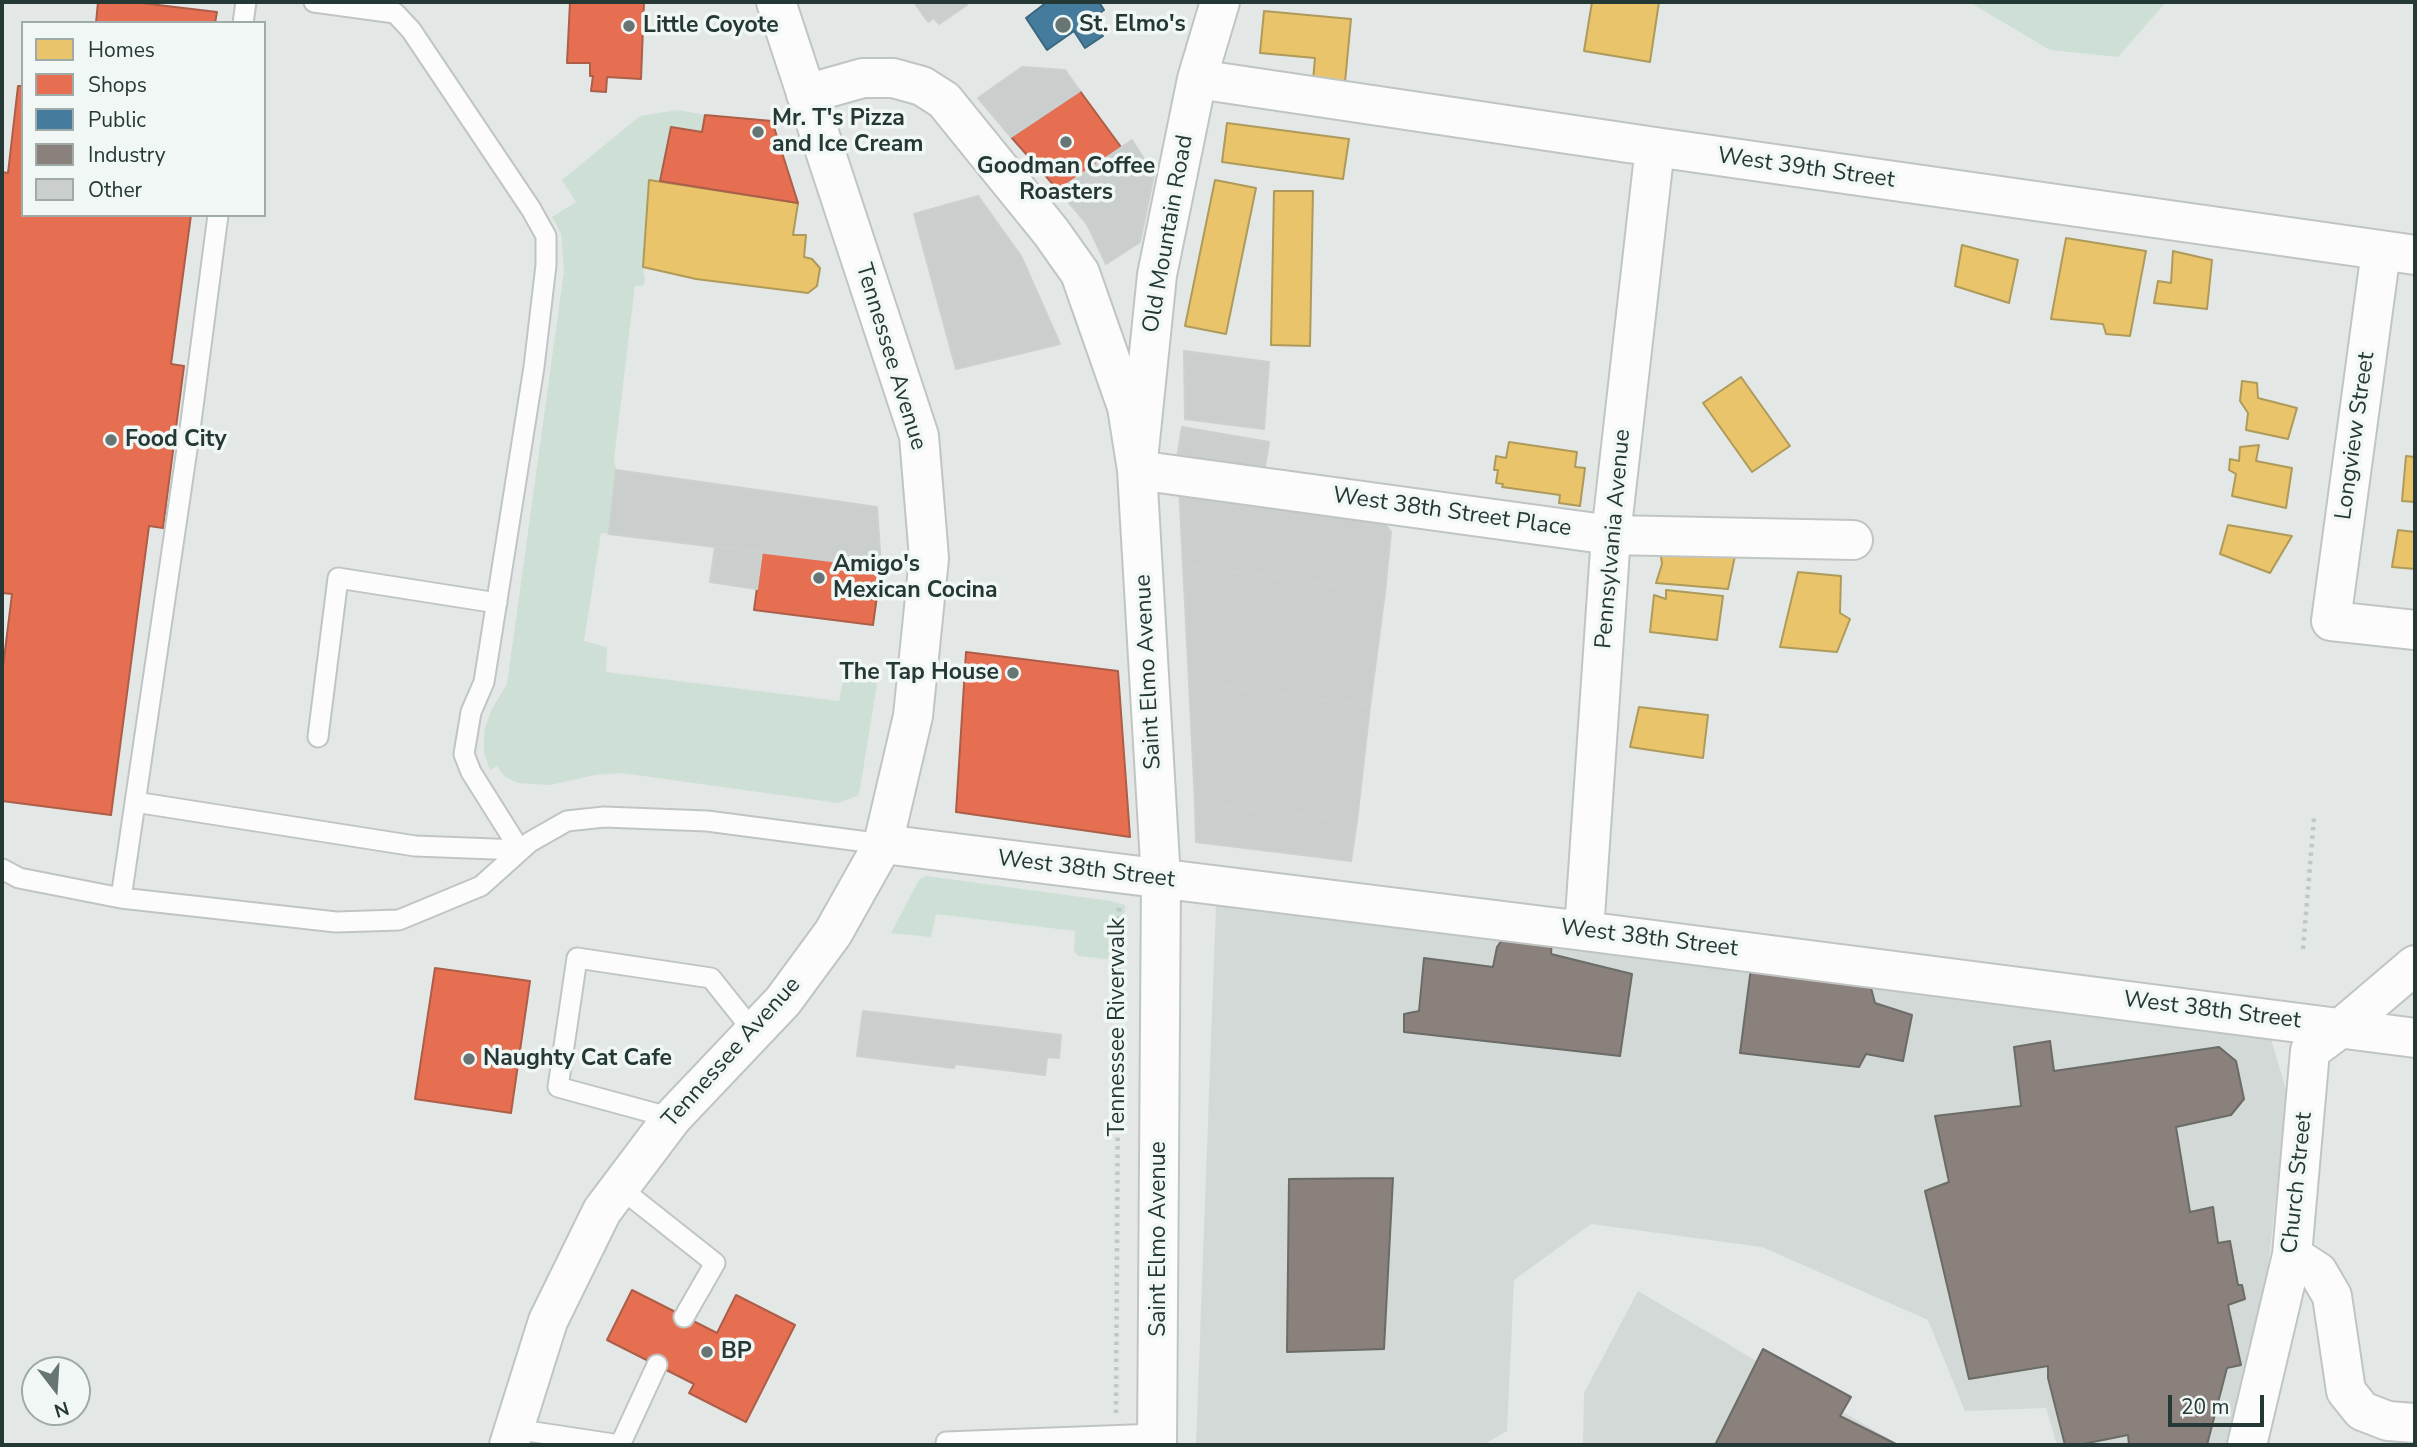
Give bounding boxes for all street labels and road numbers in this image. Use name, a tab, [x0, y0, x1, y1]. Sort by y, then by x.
street label: Old Mountain Road	[1138, 133, 1200, 335]
street label: West 39th Street	[1716, 143, 1896, 195]
street label: Tennessee Avenue	[849, 260, 931, 454]
street label: Longview Street	[2331, 350, 2381, 522]
street label: Pennsylvania Avenue	[1591, 428, 1637, 650]
street label: West 38th Street Place	[1331, 483, 1573, 543]
street label: Saint Elmo Avenue	[1130, 574, 1168, 770]
street label: West 38th Street	[996, 845, 1176, 895]
street label: West 38th Street	[1559, 914, 1739, 964]
street label: Tennessee Riverwalk	[1104, 918, 1132, 1136]
street label: Tennessee Avenue	[657, 972, 807, 1134]
street label: West 38th Street	[2122, 986, 2302, 1036]
street label: Church Street	[2277, 1111, 2319, 1255]
street label: Saint Elmo Avenue	[1145, 1141, 1173, 1337]

